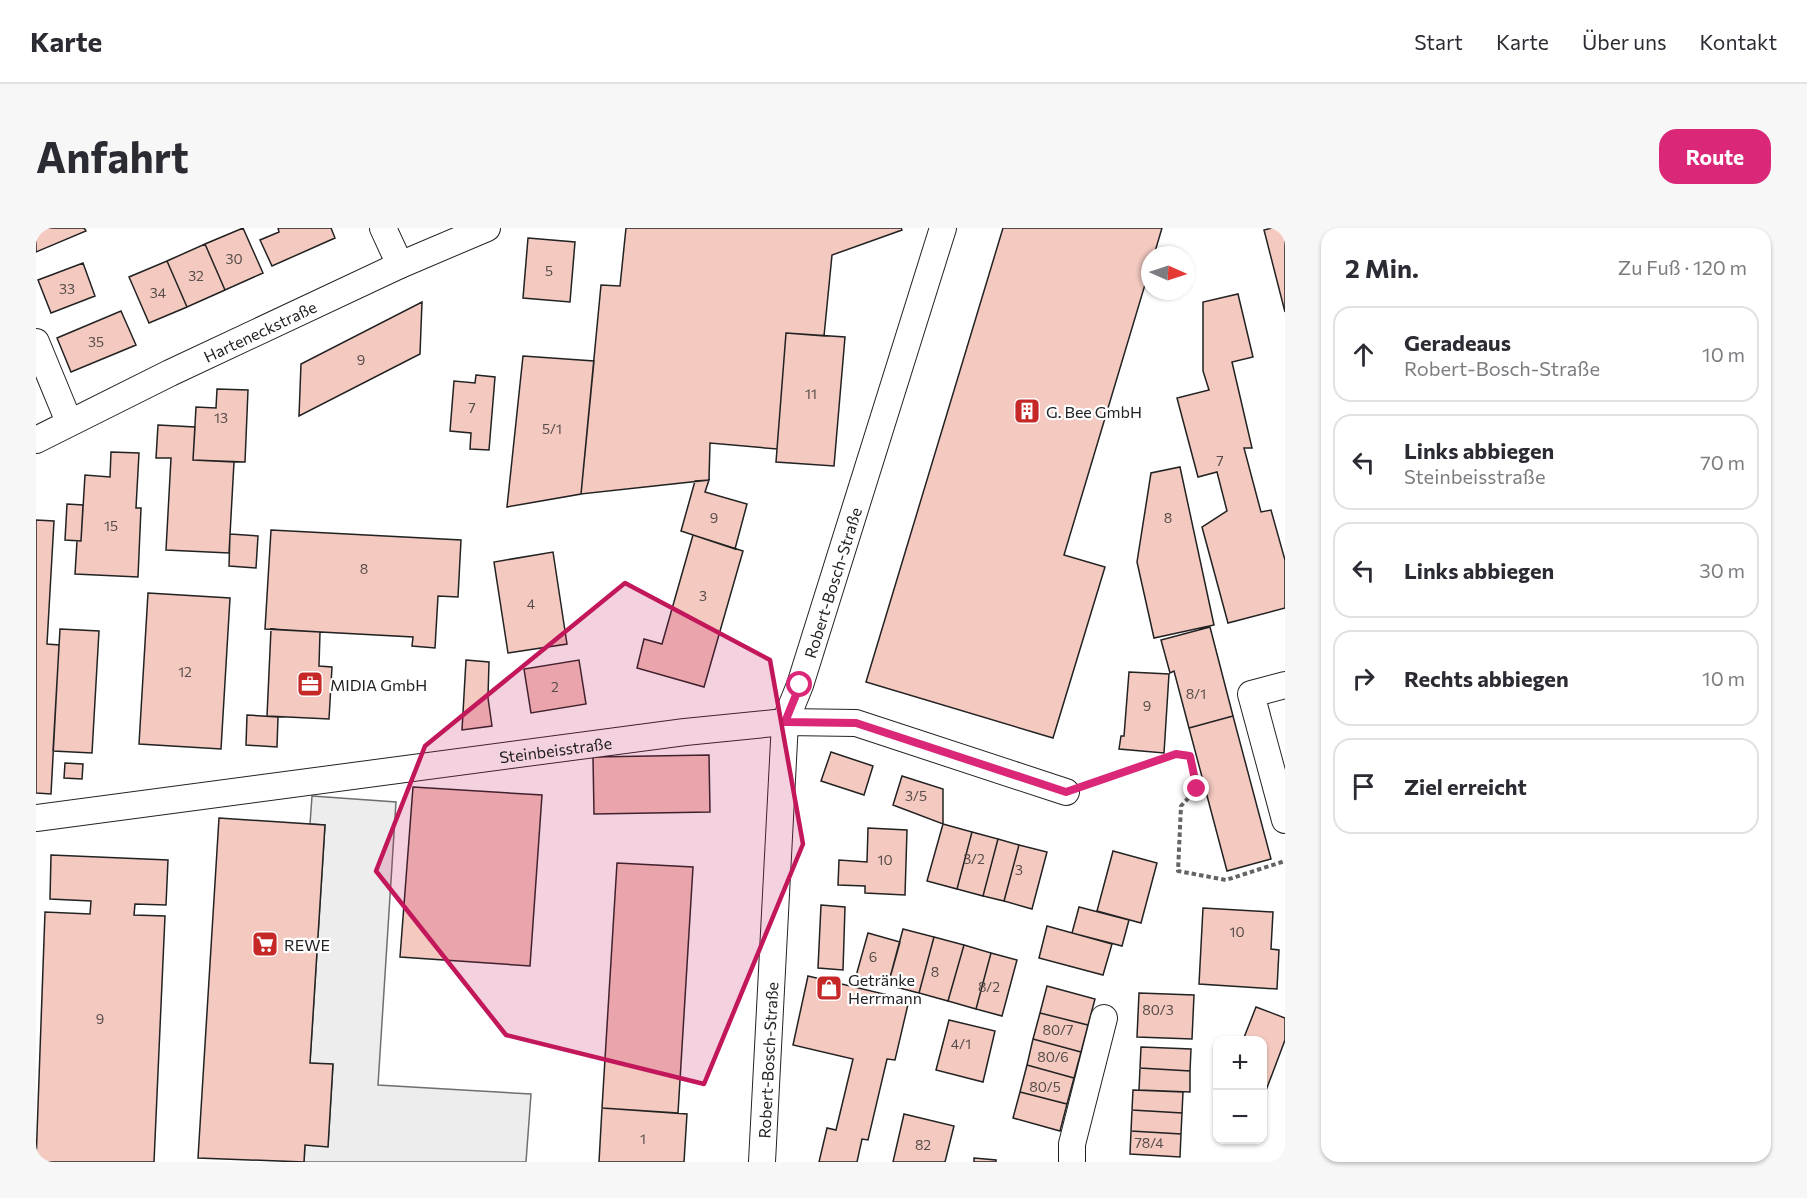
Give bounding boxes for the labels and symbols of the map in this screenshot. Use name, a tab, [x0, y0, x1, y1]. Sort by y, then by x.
north arrow	[1141, 246, 1195, 300]
house number: 30	[225, 250, 243, 267]
house number: 5	[545, 262, 553, 279]
house number: 32	[188, 267, 204, 284]
house number: 33	[59, 280, 75, 297]
house number: 34	[150, 284, 167, 301]
street label: Harteneckstraße	[200, 296, 319, 365]
house number: 35	[88, 333, 104, 350]
house number: 9	[357, 351, 365, 368]
house number: 11	[805, 385, 817, 402]
building icon: G. Bee GmbH	[1012, 396, 1042, 426]
house number: 7	[468, 399, 476, 416]
place label: G. Bee GmbH	[1046, 402, 1142, 421]
house number: 13	[214, 409, 228, 426]
house number: 5/1	[542, 420, 562, 437]
house number: 7	[1216, 452, 1224, 469]
street label: Robert-Bosch-Straße	[800, 505, 865, 660]
house number: 9	[710, 509, 718, 526]
house number: 8	[1164, 509, 1172, 526]
house number: 15	[104, 517, 118, 534]
house number: 8	[360, 560, 368, 577]
house number: 3	[699, 587, 707, 604]
house number: 4	[527, 595, 536, 612]
house number: 12	[178, 663, 192, 680]
office icon: MIDIA GmbH	[295, 669, 325, 699]
route start	[786, 671, 812, 697]
place label: MIDIA GmbH	[330, 675, 427, 694]
house number: 2	[551, 678, 559, 695]
house number: 8/1	[1186, 685, 1206, 702]
house number: 9	[1143, 697, 1151, 714]
street label: Steinbeisstraße	[498, 732, 613, 766]
route end	[1183, 775, 1209, 801]
house number: 3/5	[905, 787, 927, 804]
house number: 3/2	[963, 850, 985, 867]
house number: 10	[877, 851, 893, 868]
house number: 3	[1015, 861, 1023, 878]
house number: 10	[1229, 923, 1245, 940]
supermarket icon: REWE	[250, 929, 280, 959]
place label: REWE	[284, 935, 330, 954]
house number: 6	[869, 948, 877, 965]
house number: 8	[931, 963, 939, 980]
place label: Getränke Herrmann	[848, 970, 922, 1007]
shop icon: Getränke Herrmann	[814, 973, 844, 1003]
house number: 8/2	[978, 978, 1000, 995]
street label: Robert-Bosch-Straße	[754, 981, 781, 1139]
house number: 80/3	[1142, 1001, 1174, 1018]
house number: 9	[96, 1010, 104, 1027]
house number: 80/7	[1043, 1021, 1073, 1038]
house number: 4/1	[951, 1035, 971, 1052]
house number: 80/6	[1037, 1048, 1069, 1065]
house number: 80/5	[1029, 1078, 1061, 1095]
house number: 1	[640, 1130, 646, 1147]
house number: 78/4	[1134, 1134, 1164, 1151]
house number: 82	[915, 1136, 931, 1153]

